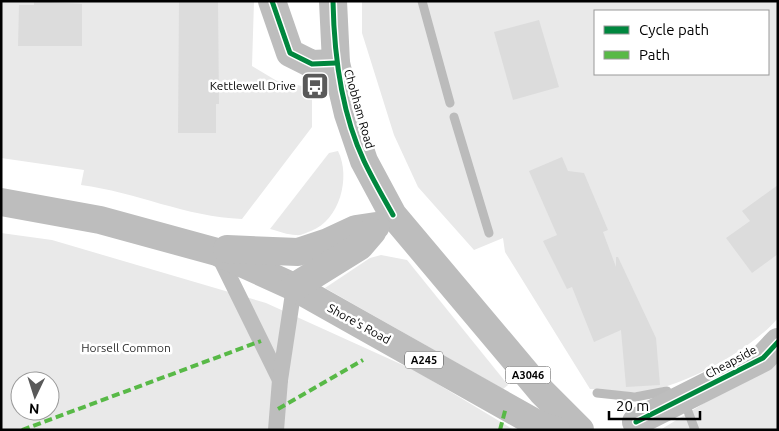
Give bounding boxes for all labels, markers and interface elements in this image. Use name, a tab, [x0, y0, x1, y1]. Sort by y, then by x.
legend	[594, 10, 769, 75]
text: Cycle path	[639, 21, 709, 38]
text: Path	[639, 46, 670, 63]
street label: Chobham Road	[342, 68, 377, 150]
bus stop icon: Kettlewell Drive	[300, 71, 330, 101]
place label: Kettlewell Drive	[210, 79, 296, 92]
street label: Shore's Road	[326, 301, 393, 346]
park label: Horsell Common	[81, 341, 171, 354]
street label: Cheapside	[703, 343, 758, 380]
road number: A245	[405, 352, 443, 368]
road number: A3046	[506, 366, 550, 384]
north arrow	[10, 371, 60, 421]
scale bar	[609, 388, 700, 420]
text: 20 m	[616, 397, 649, 414]
text: N	[28, 401, 40, 417]

